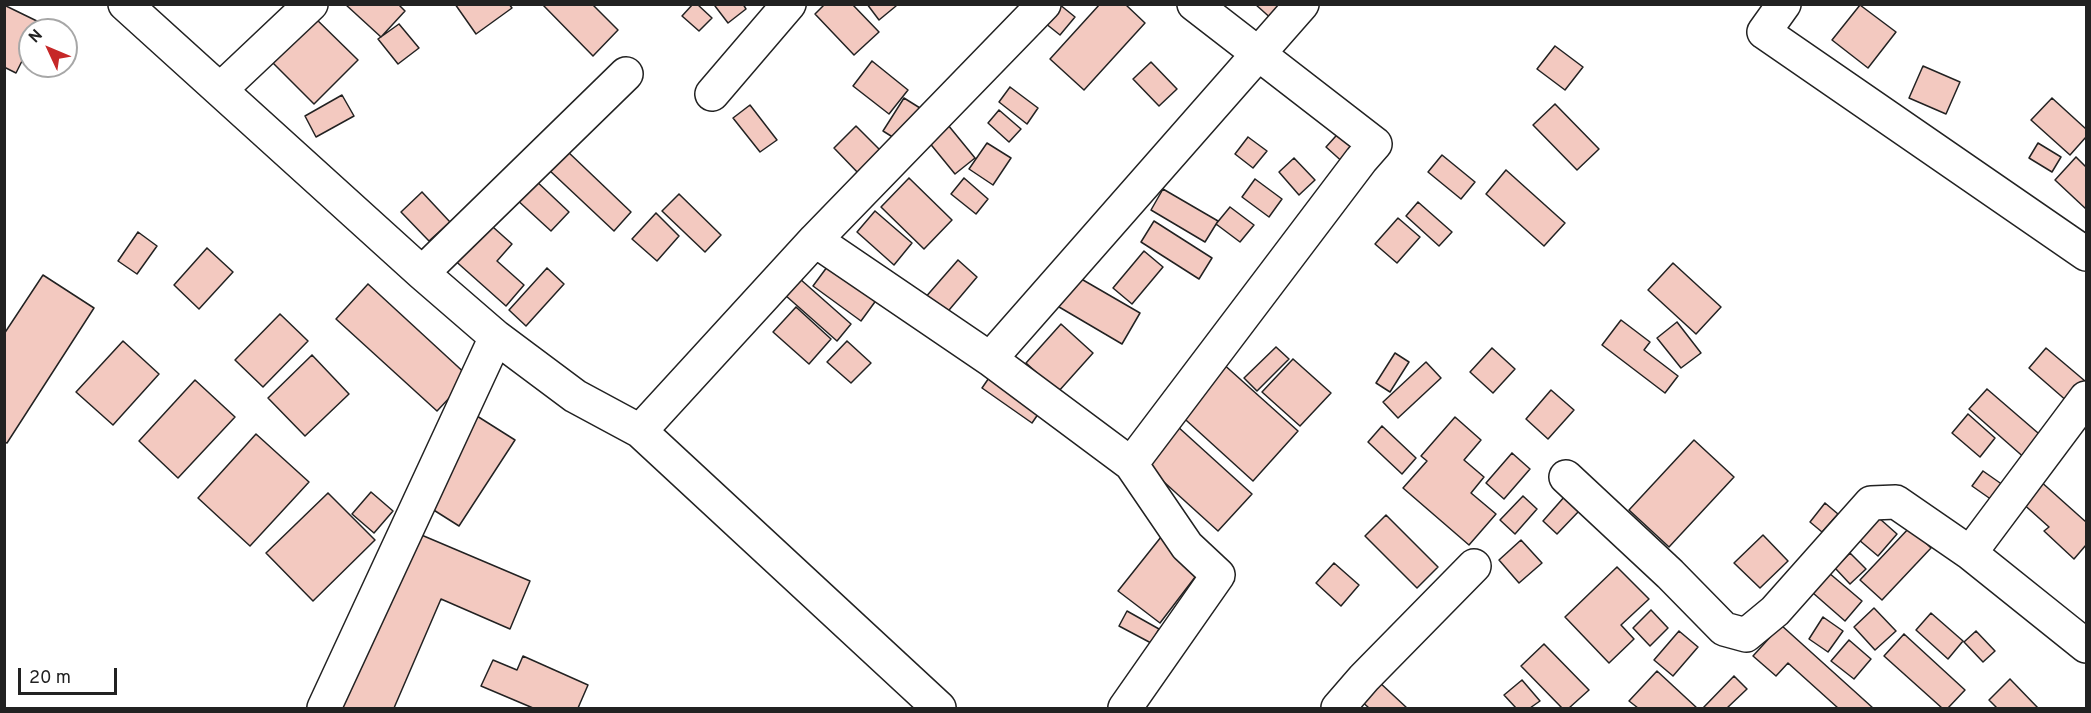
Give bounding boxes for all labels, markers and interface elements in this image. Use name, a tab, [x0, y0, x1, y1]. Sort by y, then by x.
north arrow	[18, 18, 78, 78]
text: N	[25, 26, 48, 48]
scale bar	[21, 656, 120, 694]
text: 20 m	[29, 667, 71, 690]

